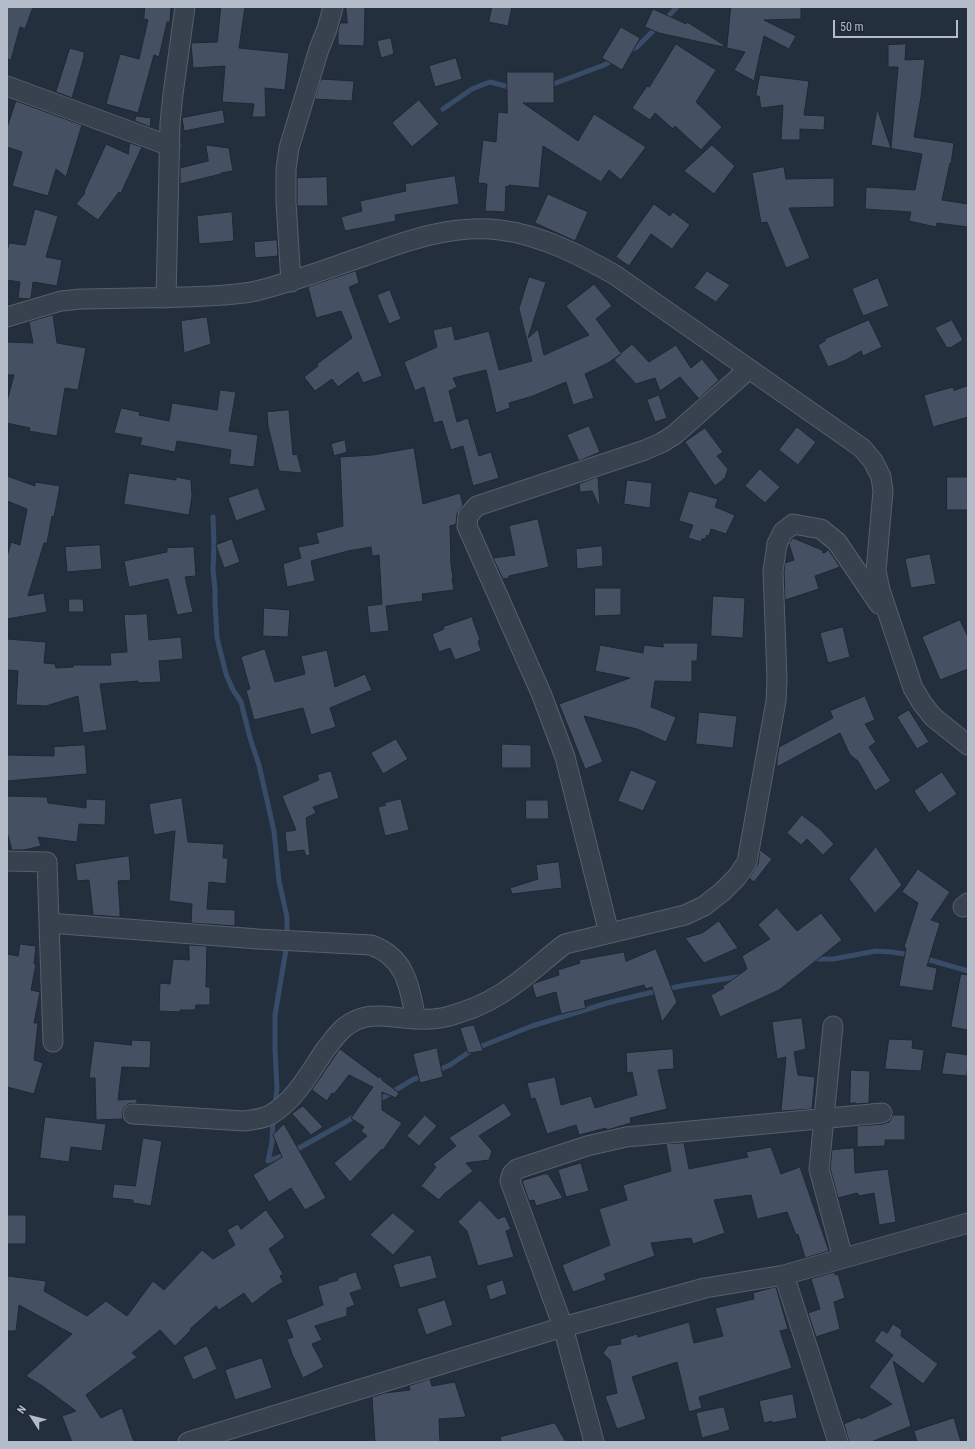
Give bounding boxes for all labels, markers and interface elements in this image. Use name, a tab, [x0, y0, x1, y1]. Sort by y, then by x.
scale bar	[835, 12, 960, 38]
text: 50 m	[840, 20, 864, 34]
north arrow	[12, 1397, 52, 1437]
text: N	[15, 1403, 29, 1416]

